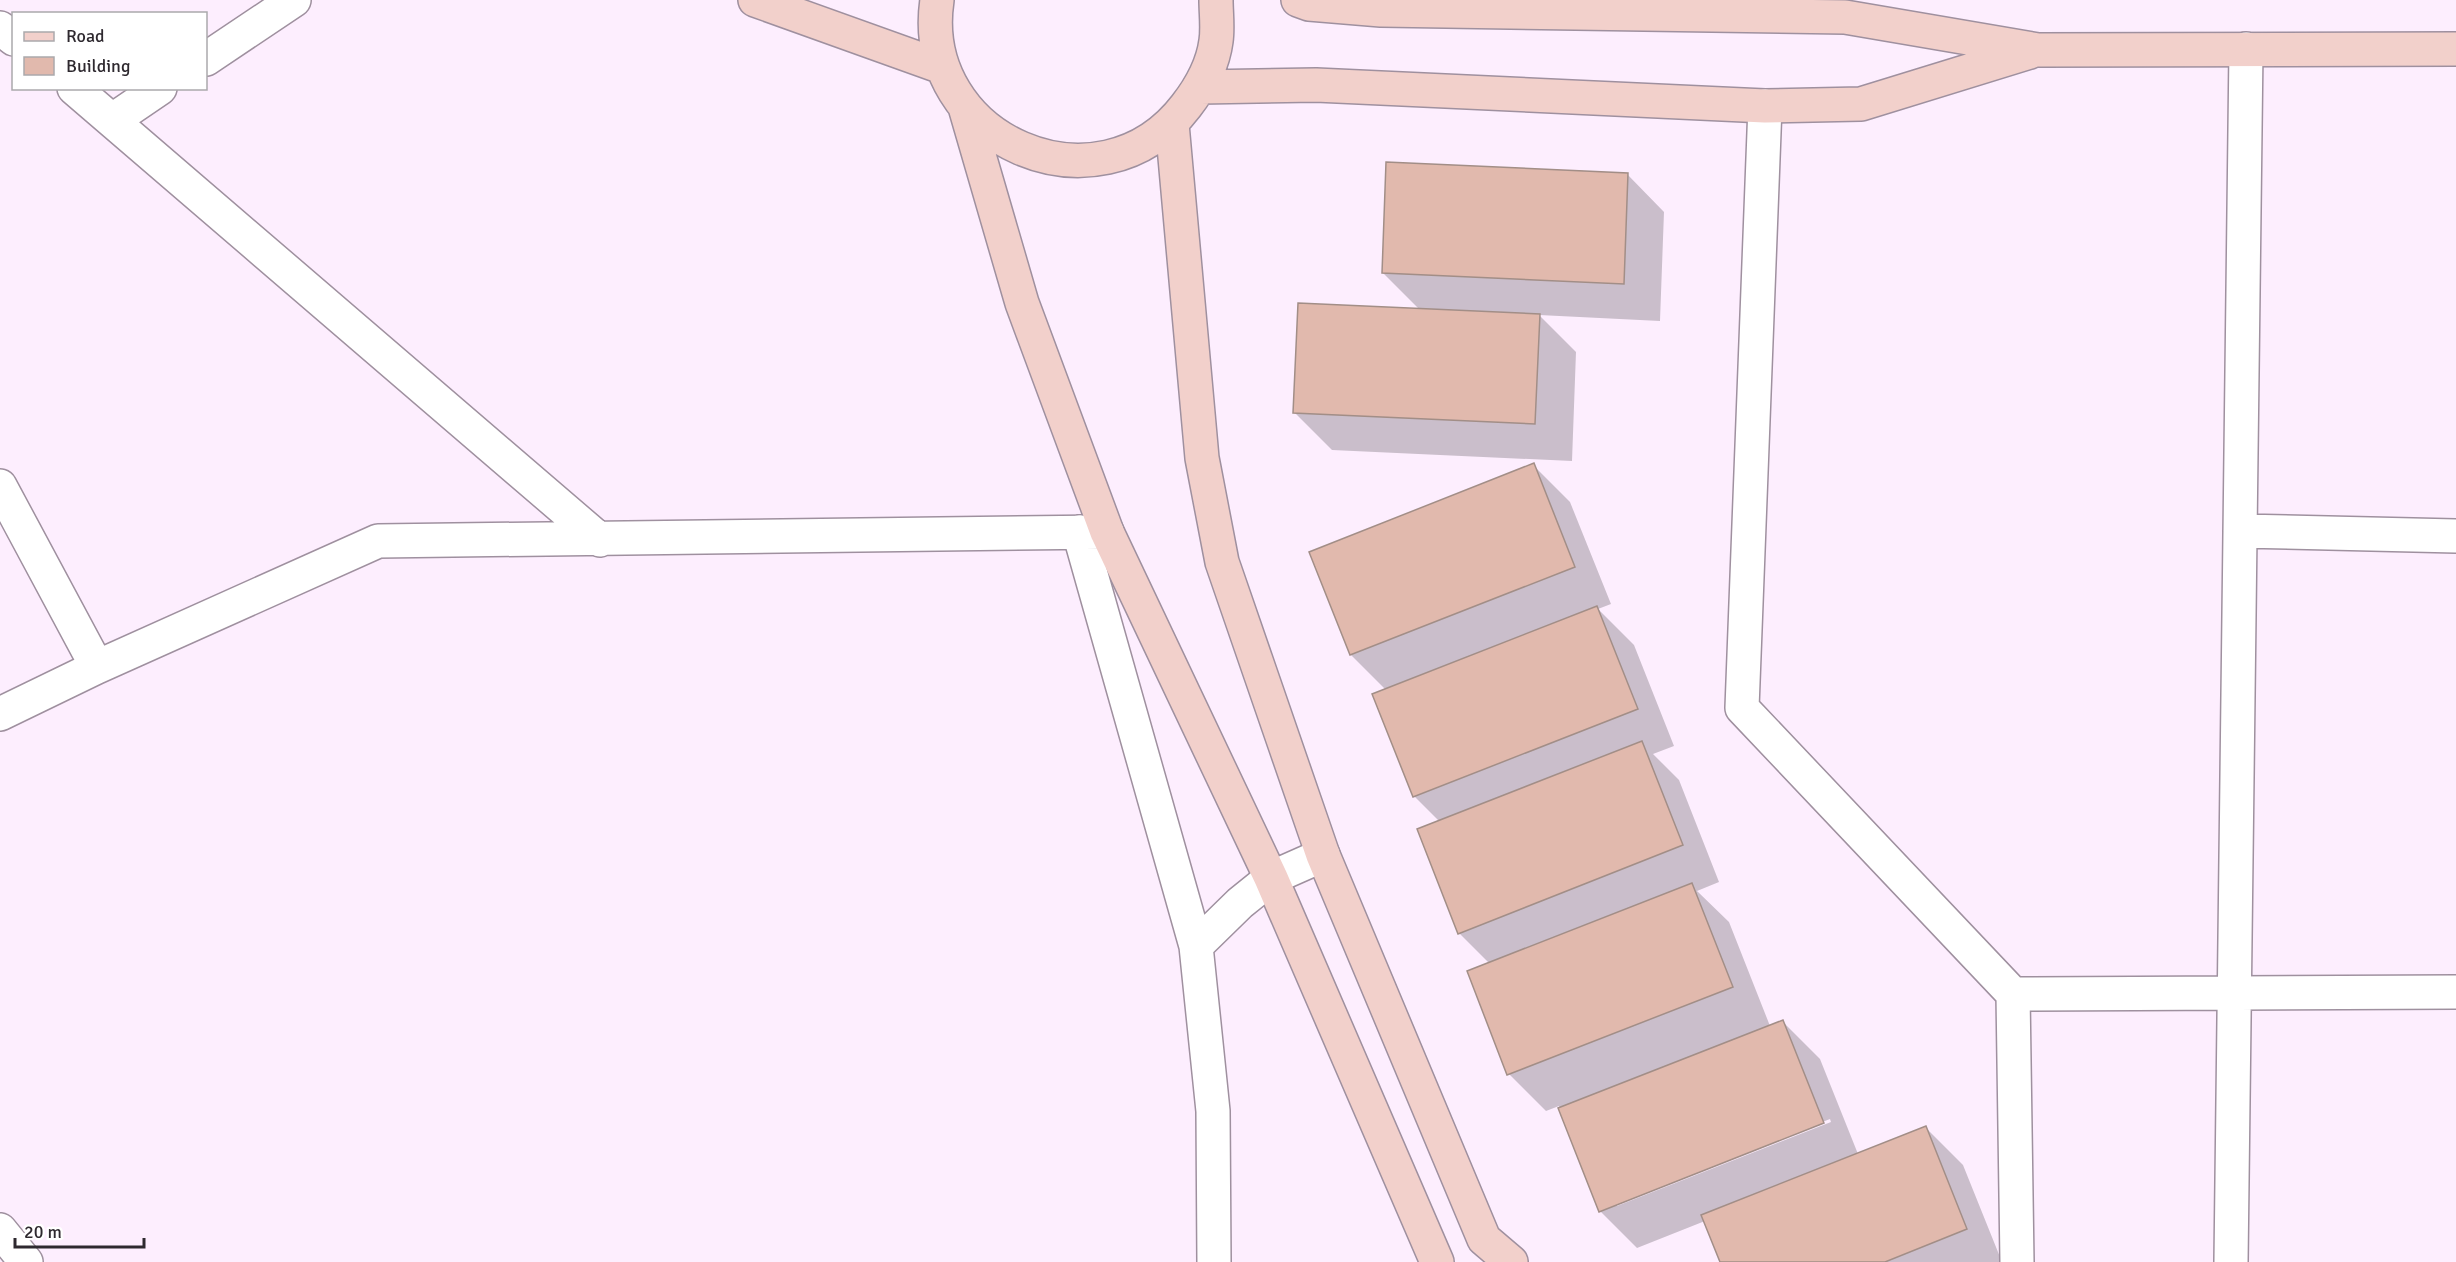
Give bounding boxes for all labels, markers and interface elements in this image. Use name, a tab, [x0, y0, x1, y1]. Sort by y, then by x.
legend	[12, 12, 207, 90]
text: Road	[66, 25, 105, 47]
text: Building	[66, 55, 130, 77]
scale bar	[15, 1211, 144, 1249]
text: 20 m	[24, 1221, 62, 1243]

